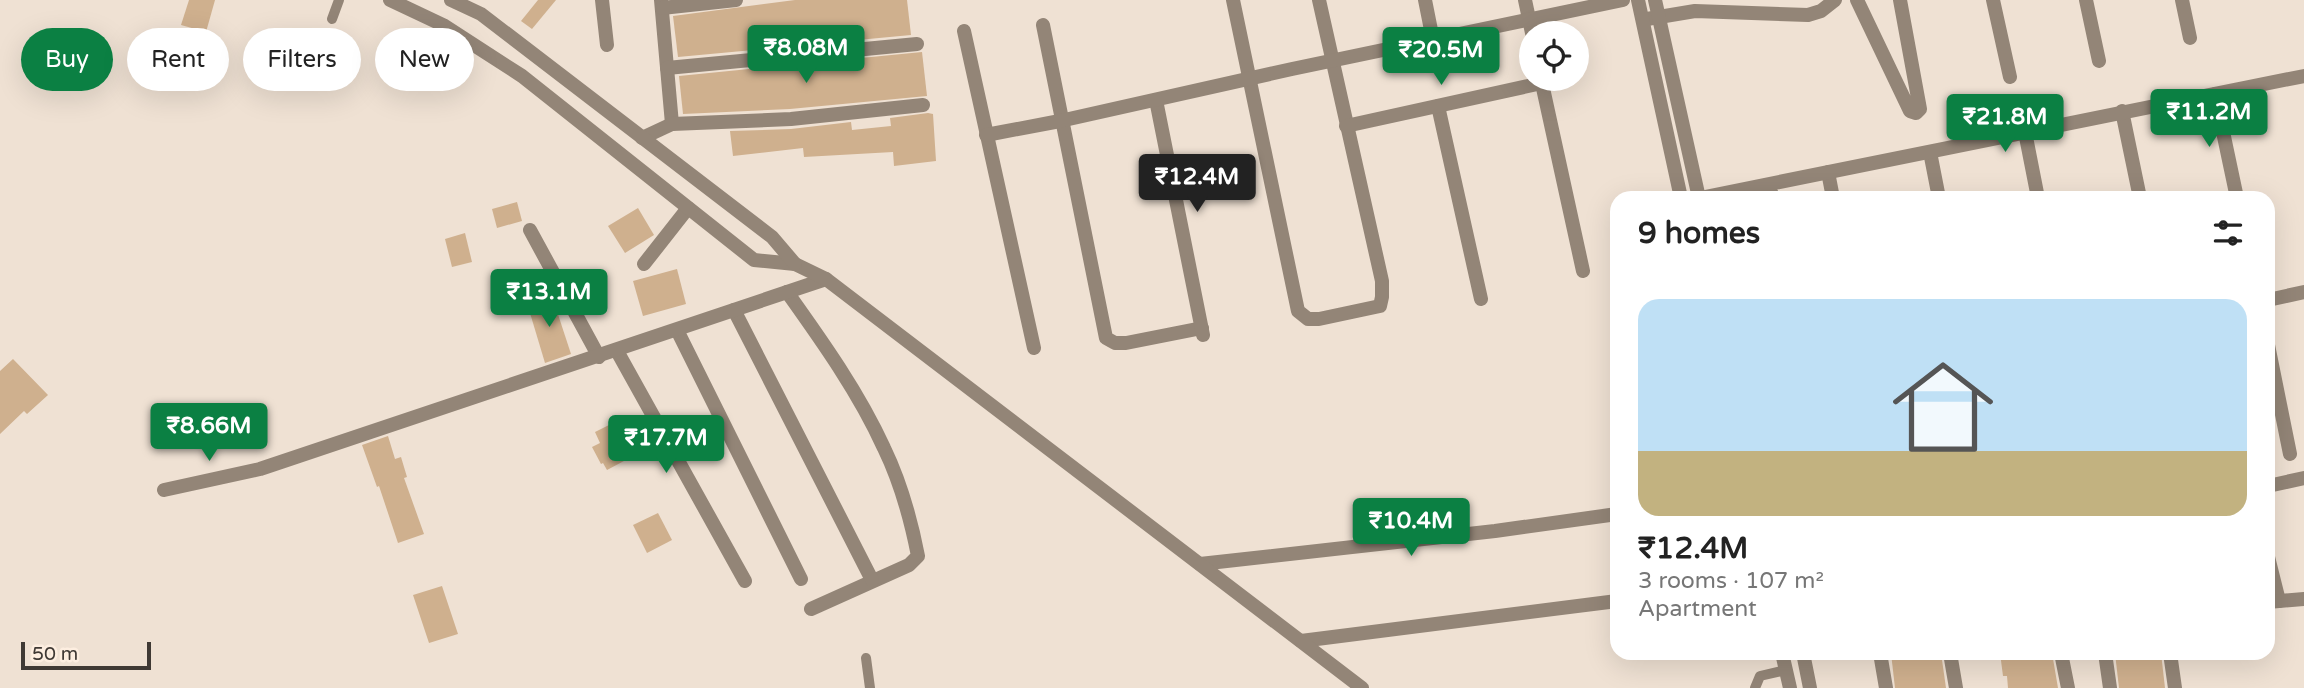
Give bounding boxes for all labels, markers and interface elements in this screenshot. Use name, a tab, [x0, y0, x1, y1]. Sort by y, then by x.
map controls	[1519, 21, 1589, 91]
button: locate	[1519, 21, 1589, 91]
pin: ₹8.08M	[749, 25, 863, 85]
chip: Buy	[21, 28, 113, 91]
chip: Rent	[127, 28, 229, 91]
chip: Filters	[243, 28, 361, 91]
chip: New	[375, 28, 474, 91]
pin: ₹20.5M	[1384, 28, 1498, 87]
text: ₹8.08M	[764, 34, 849, 62]
text: ₹20.5M	[1399, 36, 1484, 64]
pin: ₹11.2M	[2152, 90, 2266, 149]
pin: ₹21.8M	[1948, 94, 2062, 154]
text: ₹11.2M	[2167, 98, 2252, 126]
text: ₹21.8M	[1963, 103, 2047, 131]
pin: ₹12.4M	[1140, 154, 1254, 214]
text: ₹12.4M	[1155, 163, 1239, 191]
icon: filters	[2209, 214, 2247, 252]
text: 9 homes	[1638, 215, 1760, 252]
pin: ₹13.1M	[492, 270, 606, 329]
text: ₹13.1M	[507, 278, 592, 306]
icon: home	[1880, 344, 2006, 470]
pin: ₹8.66M	[152, 404, 266, 463]
text: ₹8.66M	[167, 412, 252, 440]
pin: ₹17.7M	[609, 416, 723, 475]
text: ₹17.7M	[624, 424, 708, 452]
pin: ₹10.4M	[1354, 498, 1468, 558]
text: ₹10.4M	[1369, 507, 1453, 535]
text: ₹12.4M	[1638, 530, 1748, 567]
text: 3 rooms · 107 m²	[1638, 567, 1824, 595]
text: Apartment	[1638, 595, 1757, 623]
scale bar	[21, 639, 150, 671]
text: 50 m	[32, 643, 78, 665]

